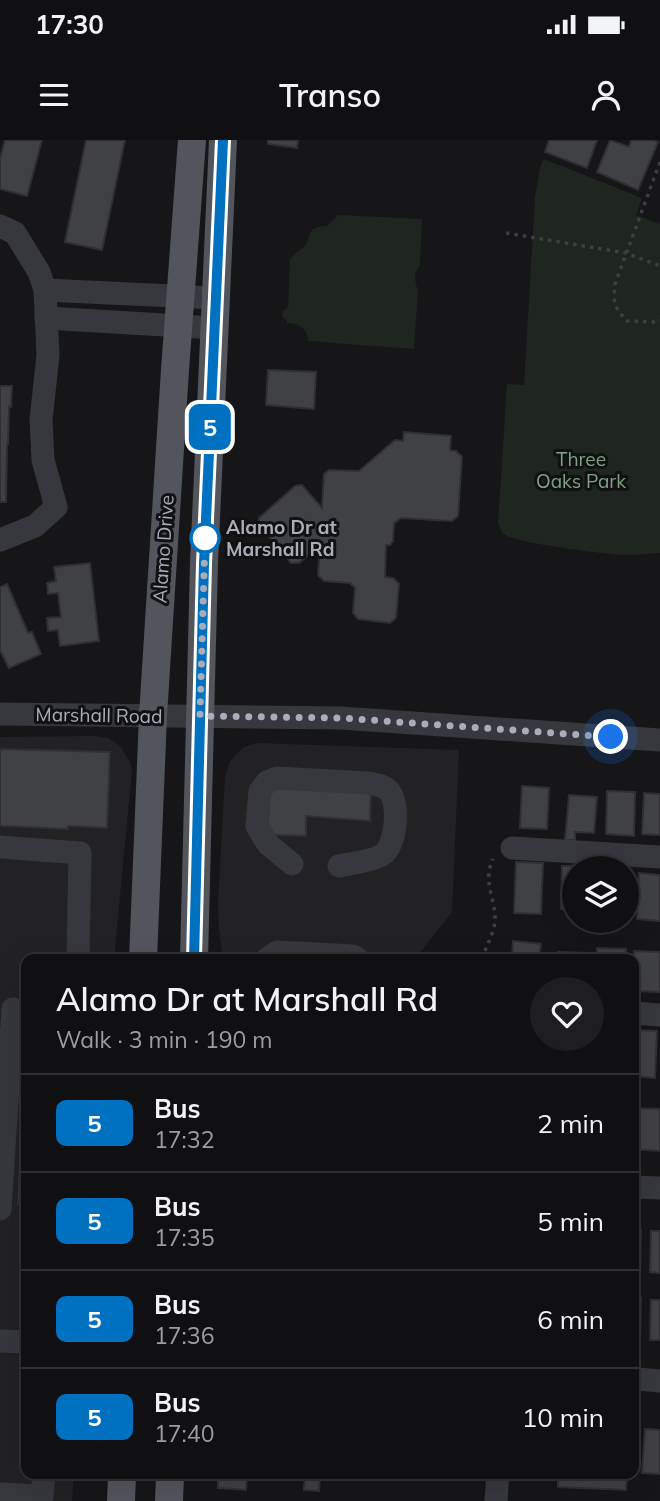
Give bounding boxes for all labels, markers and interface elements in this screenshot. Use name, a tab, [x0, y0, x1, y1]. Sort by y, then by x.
text: 17:30	[35, 8, 104, 41]
text: Transo	[279, 75, 381, 115]
icon: menu	[35, 76, 73, 114]
icon: person	[587, 76, 625, 114]
line badge: 5	[187, 404, 233, 450]
text: 5	[203, 412, 217, 442]
park label: Three Oaks Park	[536, 447, 626, 493]
street label: Alamo Drive	[147, 494, 179, 604]
place label: Alamo Dr at Marshall Rd	[226, 515, 337, 561]
marker: Alamo Dr at Marshall Rd	[190, 523, 220, 553]
street label: Marshall Road	[35, 702, 163, 728]
your location	[593, 719, 628, 754]
map controls	[562, 856, 639, 933]
button: layers	[562, 856, 639, 933]
button: heart	[530, 977, 604, 1051]
text: Alamo Dr at Marshall Rd	[56, 978, 438, 1019]
text: Walk · 3 min · 190 m	[56, 1025, 273, 1054]
text: Bus	[154, 1092, 200, 1125]
text: 2 min	[537, 1107, 604, 1140]
text: 5	[87, 1108, 102, 1138]
text: 17:32	[154, 1125, 214, 1154]
text: Bus	[154, 1190, 200, 1223]
text: 5 min	[537, 1205, 604, 1238]
text: 5	[87, 1206, 102, 1236]
text: 17:35	[154, 1223, 214, 1252]
text: Bus	[154, 1288, 200, 1321]
text: 6 min	[537, 1303, 604, 1336]
text: 5	[87, 1304, 102, 1334]
text: 17:36	[154, 1321, 214, 1350]
text: Bus	[154, 1386, 200, 1419]
text: 10 min	[522, 1401, 604, 1434]
text: 5	[87, 1402, 102, 1432]
text: 17:40	[154, 1419, 214, 1448]

